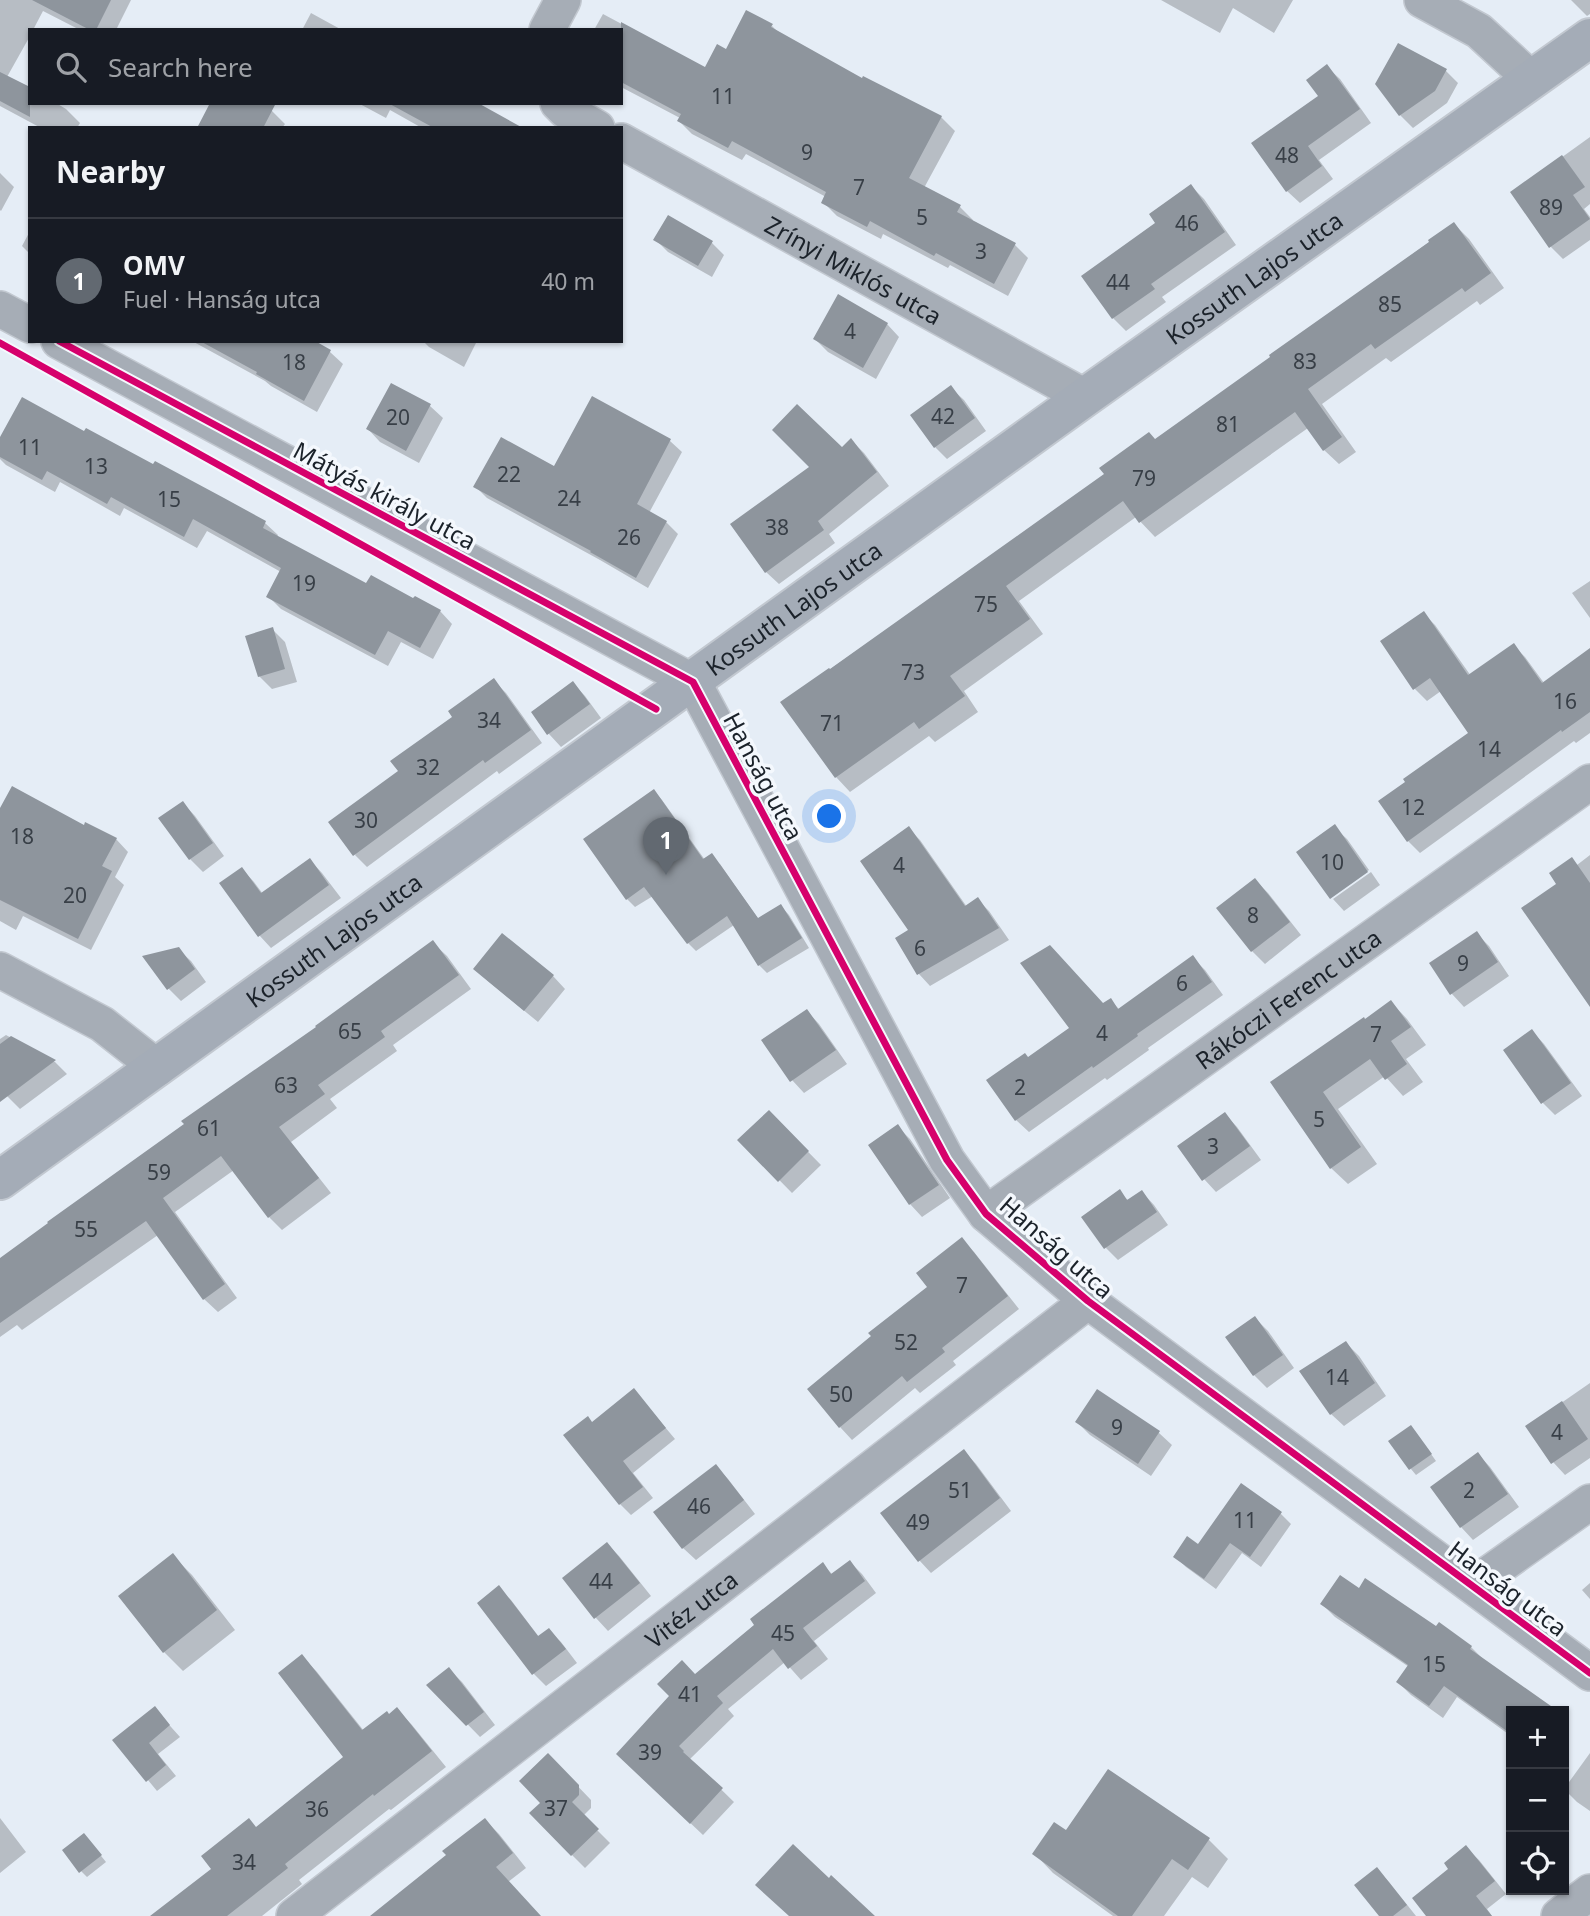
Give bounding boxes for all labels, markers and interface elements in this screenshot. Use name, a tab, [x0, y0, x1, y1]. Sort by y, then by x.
search box	[28, 28, 623, 105]
icon: search	[52, 48, 90, 86]
text: Search here	[108, 49, 253, 85]
house number: 11	[711, 82, 735, 110]
house number: 9	[801, 138, 813, 166]
house number: 48	[1275, 141, 1299, 169]
text: Nearby	[56, 151, 165, 192]
house number: 7	[853, 173, 865, 201]
house number: 89	[1539, 193, 1563, 221]
house number: 5	[916, 203, 928, 231]
street label: Kossuth Lajos utca	[1159, 203, 1349, 351]
street label: Zrínyi Miklós utca	[760, 207, 948, 332]
house number: 46	[1175, 209, 1199, 237]
house number: 3	[975, 237, 987, 265]
text: OMV	[123, 247, 185, 283]
text: 1	[72, 265, 86, 297]
text: 40 m	[541, 265, 595, 297]
house number: 44	[1106, 268, 1130, 296]
text: Fuel · Hanság utca	[123, 283, 321, 315]
house number: 85	[1378, 290, 1402, 318]
house number: 4	[844, 317, 856, 345]
house number: 83	[1293, 347, 1317, 375]
house number: 18	[282, 348, 306, 376]
house number: 42	[931, 402, 955, 430]
house number: 20	[386, 403, 410, 431]
house number: 81	[1216, 410, 1240, 438]
house number: 11	[18, 433, 42, 461]
street label: Mátyás király utca	[288, 433, 482, 557]
house number: 13	[84, 452, 108, 480]
house number: 22	[497, 460, 521, 488]
house number: 79	[1132, 464, 1156, 492]
house number: 24	[557, 484, 581, 512]
house number: 15	[157, 485, 181, 513]
house number: 38	[765, 513, 789, 541]
house number: 26	[617, 523, 641, 551]
street label: Kossuth Lajos utca	[698, 533, 888, 683]
house number: 19	[292, 569, 316, 597]
house number: 75	[974, 590, 998, 618]
house number: 73	[901, 658, 925, 686]
house number: 16	[1553, 687, 1577, 715]
house number: 34	[477, 706, 501, 734]
street label: Hanság utca	[716, 706, 812, 846]
house number: 71	[820, 709, 844, 737]
house number: 14	[1477, 735, 1501, 763]
house number: 32	[416, 753, 440, 781]
house number: 12	[1401, 793, 1425, 821]
your location	[812, 799, 846, 833]
house number: 30	[354, 806, 378, 834]
pin: 1	[643, 817, 689, 875]
house number: 18	[10, 822, 34, 850]
house number: 10	[1320, 848, 1344, 876]
house number: 4	[893, 851, 905, 879]
street label: Kossuth Lajos utca	[238, 865, 428, 1014]
house number: 20	[63, 881, 87, 909]
house number: 8	[1247, 901, 1259, 929]
street label: Rákóczi Ferenc utca	[1188, 920, 1387, 1076]
house number: 6	[914, 934, 926, 962]
house number: 9	[1457, 949, 1469, 977]
house number: 6	[1176, 969, 1188, 997]
house number: 65	[338, 1017, 362, 1045]
house number: 4	[1096, 1019, 1108, 1047]
house number: 7	[1370, 1020, 1382, 1048]
house number: 63	[274, 1071, 298, 1099]
house number: 2	[1014, 1073, 1026, 1101]
house number: 5	[1313, 1105, 1325, 1133]
house number: 61	[197, 1114, 221, 1142]
house number: 3	[1207, 1132, 1219, 1160]
house number: 59	[147, 1158, 171, 1186]
street label: Hanság utca	[993, 1188, 1121, 1306]
house number: 55	[74, 1215, 98, 1243]
house number: 7	[956, 1271, 968, 1299]
house number: 52	[894, 1328, 918, 1356]
house number: 14	[1325, 1363, 1349, 1391]
house number: 50	[829, 1380, 853, 1408]
house number: 9	[1111, 1413, 1123, 1441]
house number: 4	[1551, 1418, 1563, 1446]
house number: 51	[948, 1476, 972, 1504]
house number: 2	[1463, 1476, 1475, 1504]
house number: 46	[687, 1492, 711, 1520]
house number: 11	[1233, 1506, 1257, 1534]
house number: 49	[906, 1508, 930, 1536]
street label: Hanság utca	[1442, 1533, 1574, 1643]
street label: Vitéz utca	[638, 1562, 744, 1655]
house number: 44	[589, 1567, 613, 1595]
house number: 45	[771, 1619, 795, 1647]
house number: 15	[1422, 1650, 1446, 1678]
house number: 41	[678, 1680, 702, 1708]
map controls	[1506, 1706, 1569, 1895]
button: +	[1506, 1706, 1569, 1769]
house number: 39	[638, 1738, 662, 1766]
button: −	[1506, 1769, 1569, 1832]
house number: 37	[544, 1794, 568, 1822]
house number: 36	[305, 1795, 329, 1823]
button: locate	[1506, 1832, 1569, 1895]
house number: 34	[232, 1848, 256, 1876]

